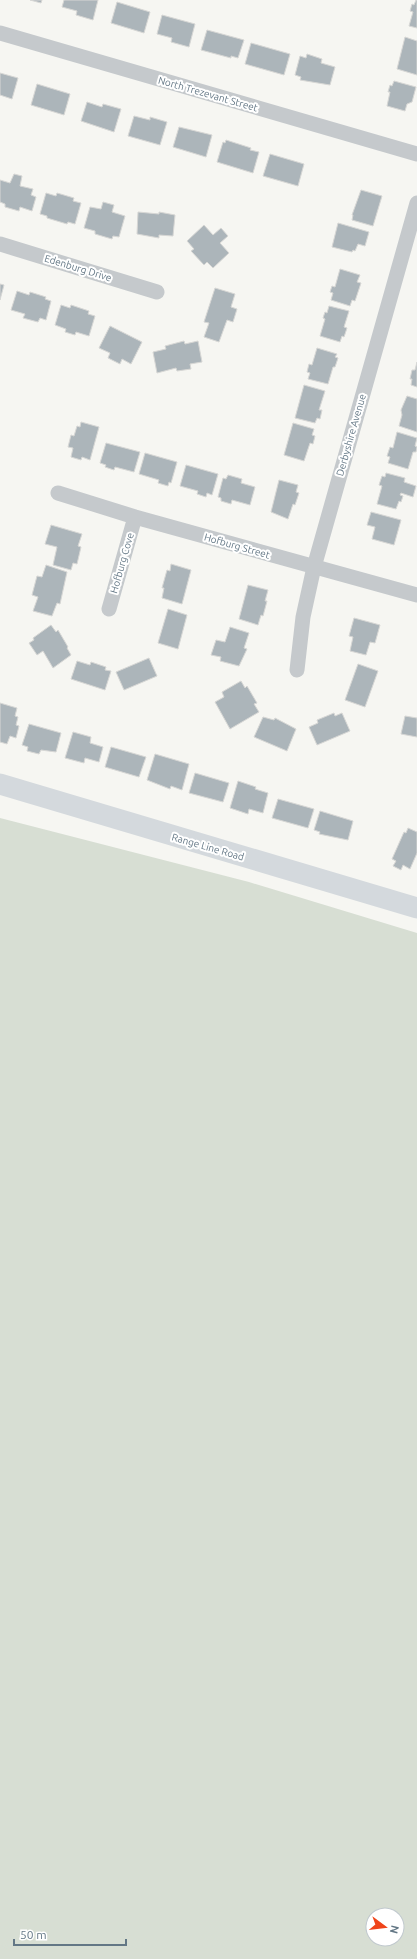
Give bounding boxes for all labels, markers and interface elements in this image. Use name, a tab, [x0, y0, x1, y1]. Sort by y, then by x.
street label: North Trezevant Street	[157, 75, 259, 114]
street label: Edenburg Drive	[43, 253, 113, 283]
street label: Derbyshire Avenue	[334, 393, 368, 477]
street label: Hofburg Street	[203, 531, 271, 561]
street label: Hofburg Cove	[108, 532, 136, 594]
street label: Range Line Road	[171, 831, 246, 863]
north arrow	[365, 1907, 405, 1947]
scale bar	[14, 1921, 126, 1947]
text: N	[388, 1924, 402, 1935]
text: 50 m	[20, 1928, 47, 1941]

